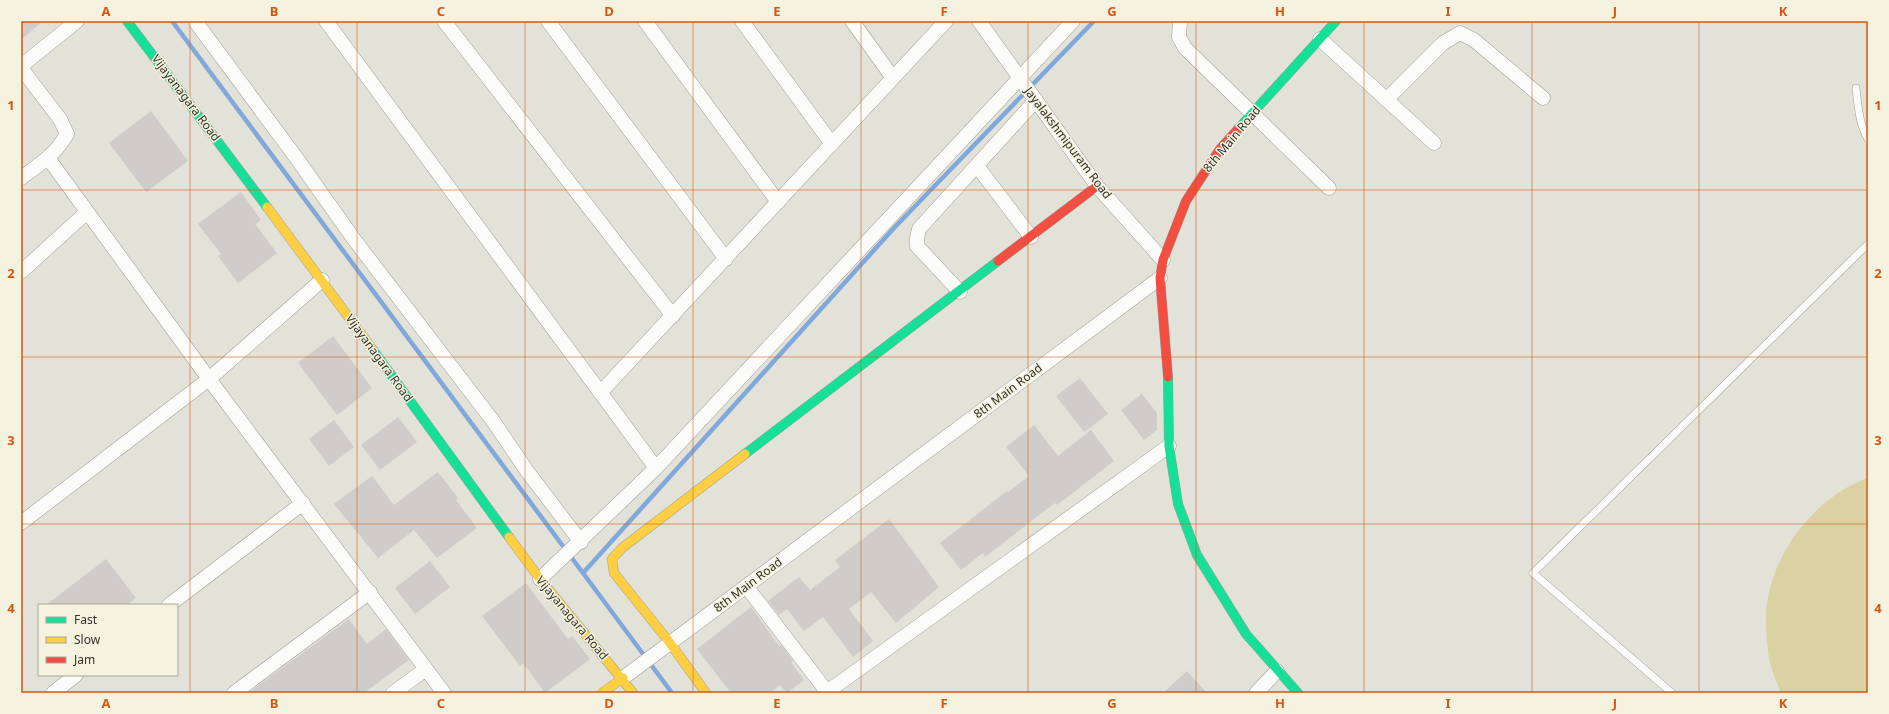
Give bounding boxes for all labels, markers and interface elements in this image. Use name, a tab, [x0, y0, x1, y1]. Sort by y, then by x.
text: A	[102, 2, 111, 20]
text: B	[270, 2, 278, 20]
text: C	[437, 2, 445, 20]
text: D	[604, 2, 614, 20]
text: E	[773, 2, 781, 20]
text: F	[940, 2, 948, 20]
text: G	[1107, 2, 1117, 20]
text: H	[1275, 2, 1285, 20]
text: I	[1445, 2, 1451, 20]
text: J	[1612, 2, 1617, 20]
text: K	[1779, 2, 1788, 20]
street label: Vijayanagara Road	[148, 51, 225, 145]
street label: Jayalakshmipuram Road	[1020, 82, 1116, 202]
text: 1	[7, 96, 15, 114]
text: 1	[1874, 96, 1882, 114]
street label: 8th Main Road	[1199, 102, 1264, 175]
text: 2	[7, 264, 15, 282]
text: 2	[1874, 264, 1882, 282]
street label: Vijayanagara Road	[342, 310, 417, 405]
street label: 8th Main Road	[970, 359, 1045, 422]
text: 3	[7, 431, 15, 449]
text: 3	[1874, 431, 1882, 449]
street label: 8th Main Road	[710, 553, 785, 616]
street label: Vijayanagara Road	[532, 572, 613, 663]
text: 4	[7, 599, 15, 617]
text: 4	[1874, 599, 1882, 617]
legend	[38, 604, 178, 676]
text: Fast	[74, 611, 98, 628]
text: Slow	[74, 631, 101, 648]
text: Jam	[73, 651, 95, 668]
text: A	[102, 694, 111, 712]
text: B	[270, 694, 278, 712]
text: C	[437, 694, 445, 712]
text: D	[604, 694, 614, 712]
text: E	[773, 694, 781, 712]
text: F	[940, 694, 948, 712]
text: G	[1107, 694, 1117, 712]
text: H	[1275, 694, 1285, 712]
text: I	[1445, 694, 1451, 712]
text: J	[1612, 694, 1617, 712]
text: K	[1779, 694, 1788, 712]

